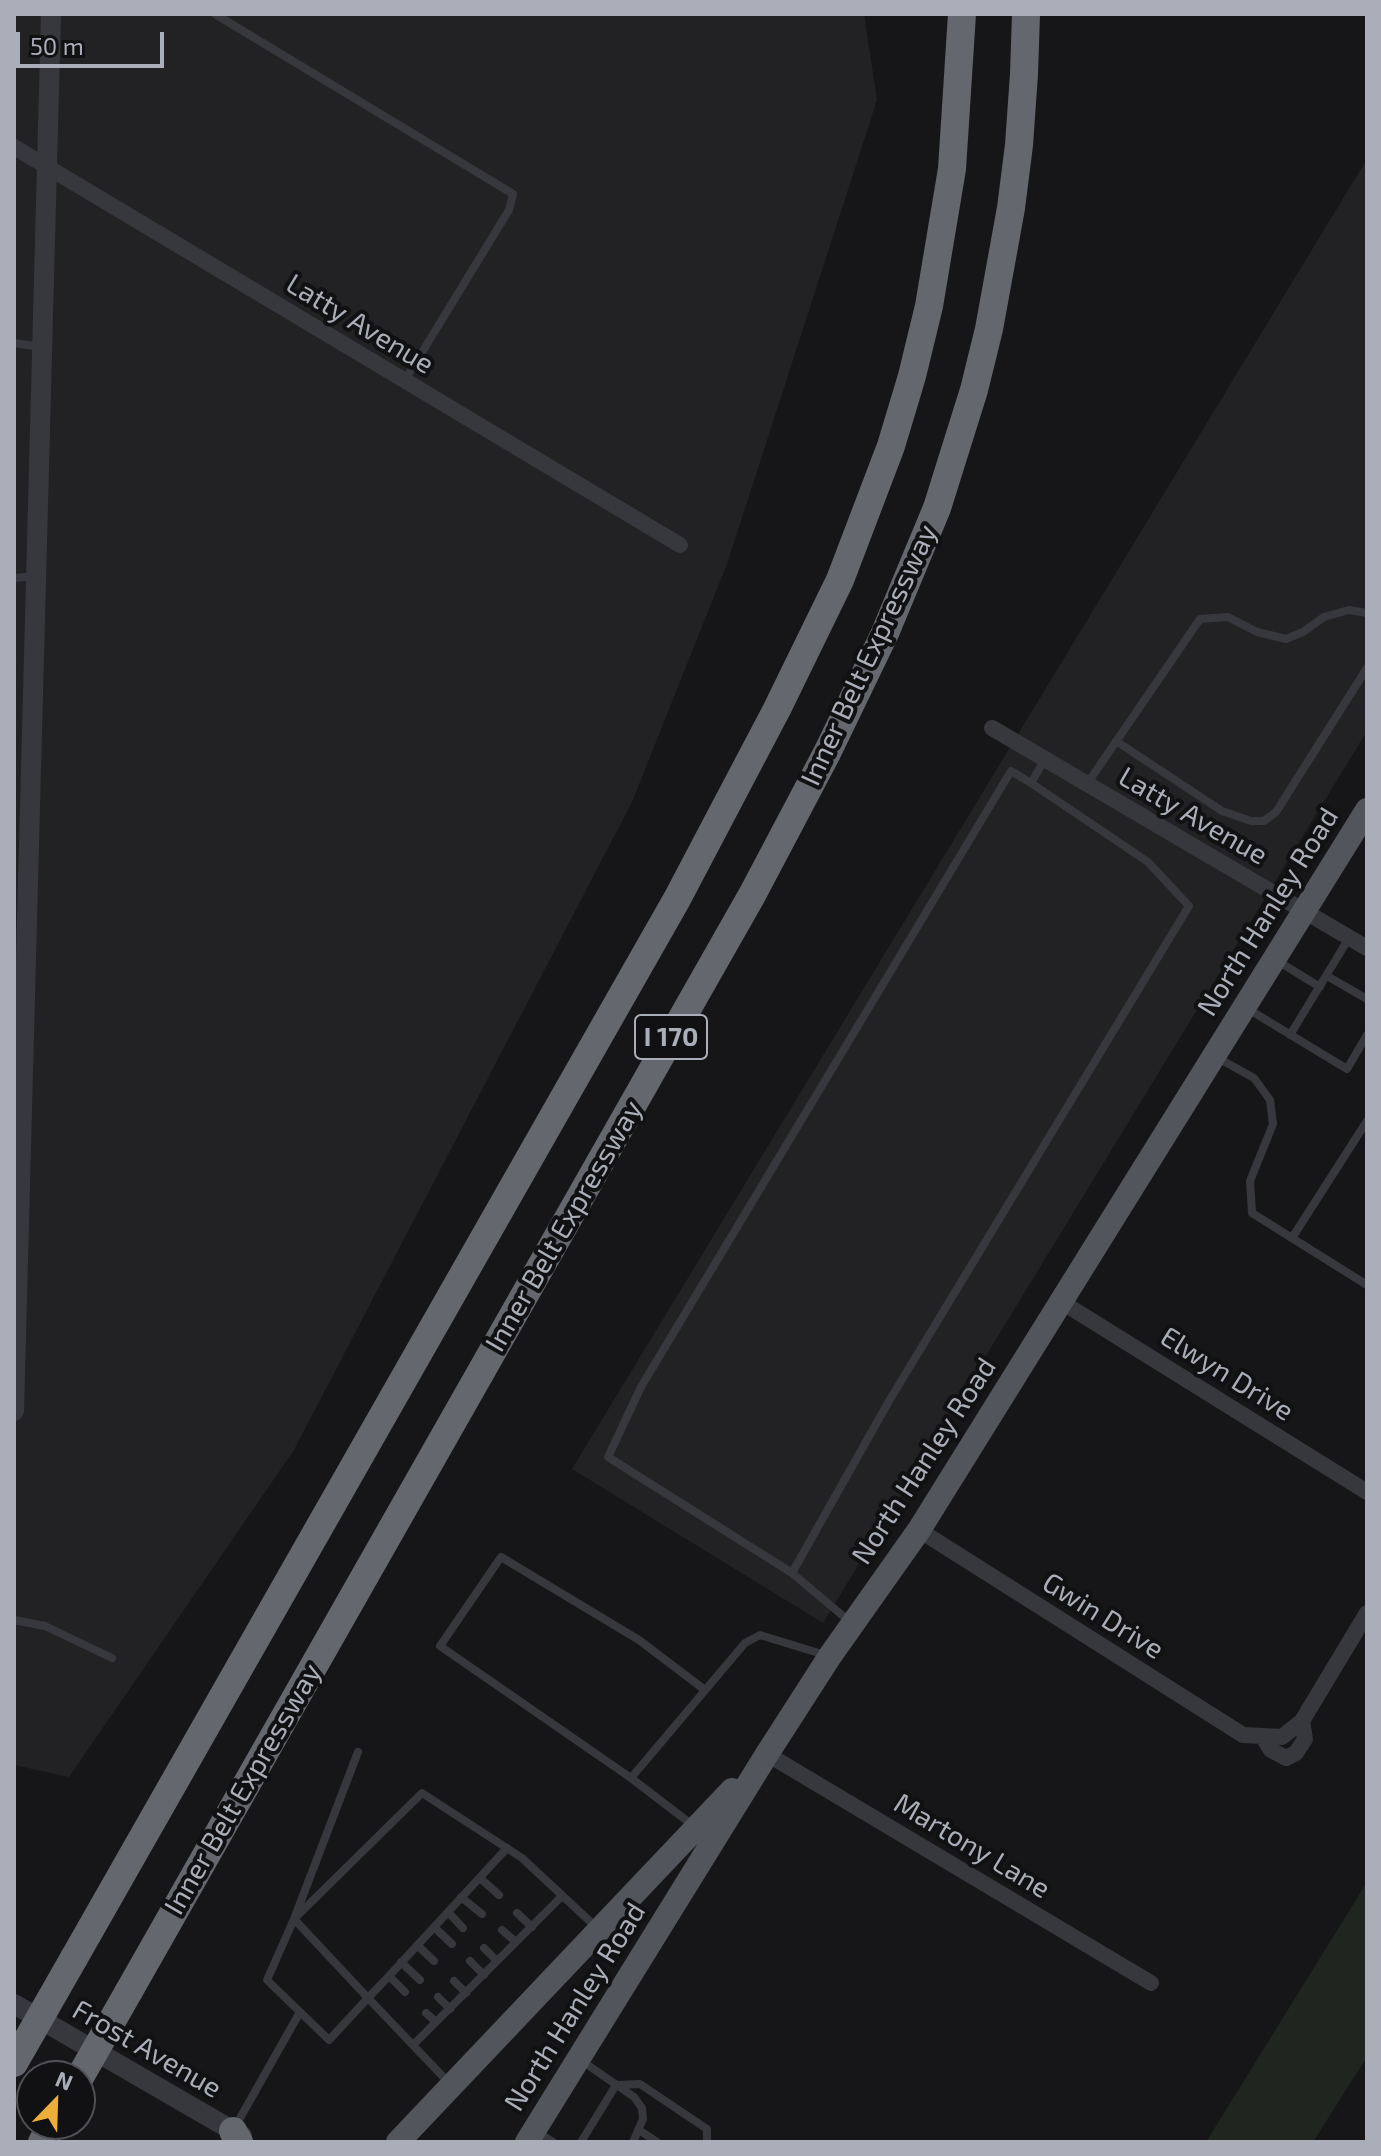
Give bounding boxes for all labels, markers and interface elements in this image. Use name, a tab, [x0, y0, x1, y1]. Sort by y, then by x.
scale bar	[20, 16, 168, 66]
text: 50 m	[30, 31, 84, 60]
street label: Latty Avenue	[280, 267, 440, 381]
street label: Inner Belt Expressway	[794, 519, 944, 791]
street label: Latty Avenue	[1113, 760, 1273, 872]
street label: North Hanley Road	[1190, 802, 1346, 1022]
road number: I 170	[635, 1015, 707, 1059]
street label: Inner Belt Expressway	[478, 1095, 650, 1357]
street label: Elwyn Drive	[1154, 1320, 1300, 1428]
street label: North Hanley Road	[845, 1352, 1003, 1570]
street label: Gwin Drive	[1036, 1566, 1170, 1666]
street label: Inner Belt Expressway	[157, 1658, 329, 1920]
street label: Martony Lane	[888, 1786, 1056, 1906]
street label: North Hanley Road	[497, 1897, 653, 2117]
street label: Frost Avenue	[67, 1993, 227, 2105]
north arrow	[16, 2060, 96, 2140]
text: N	[52, 2065, 77, 2095]

